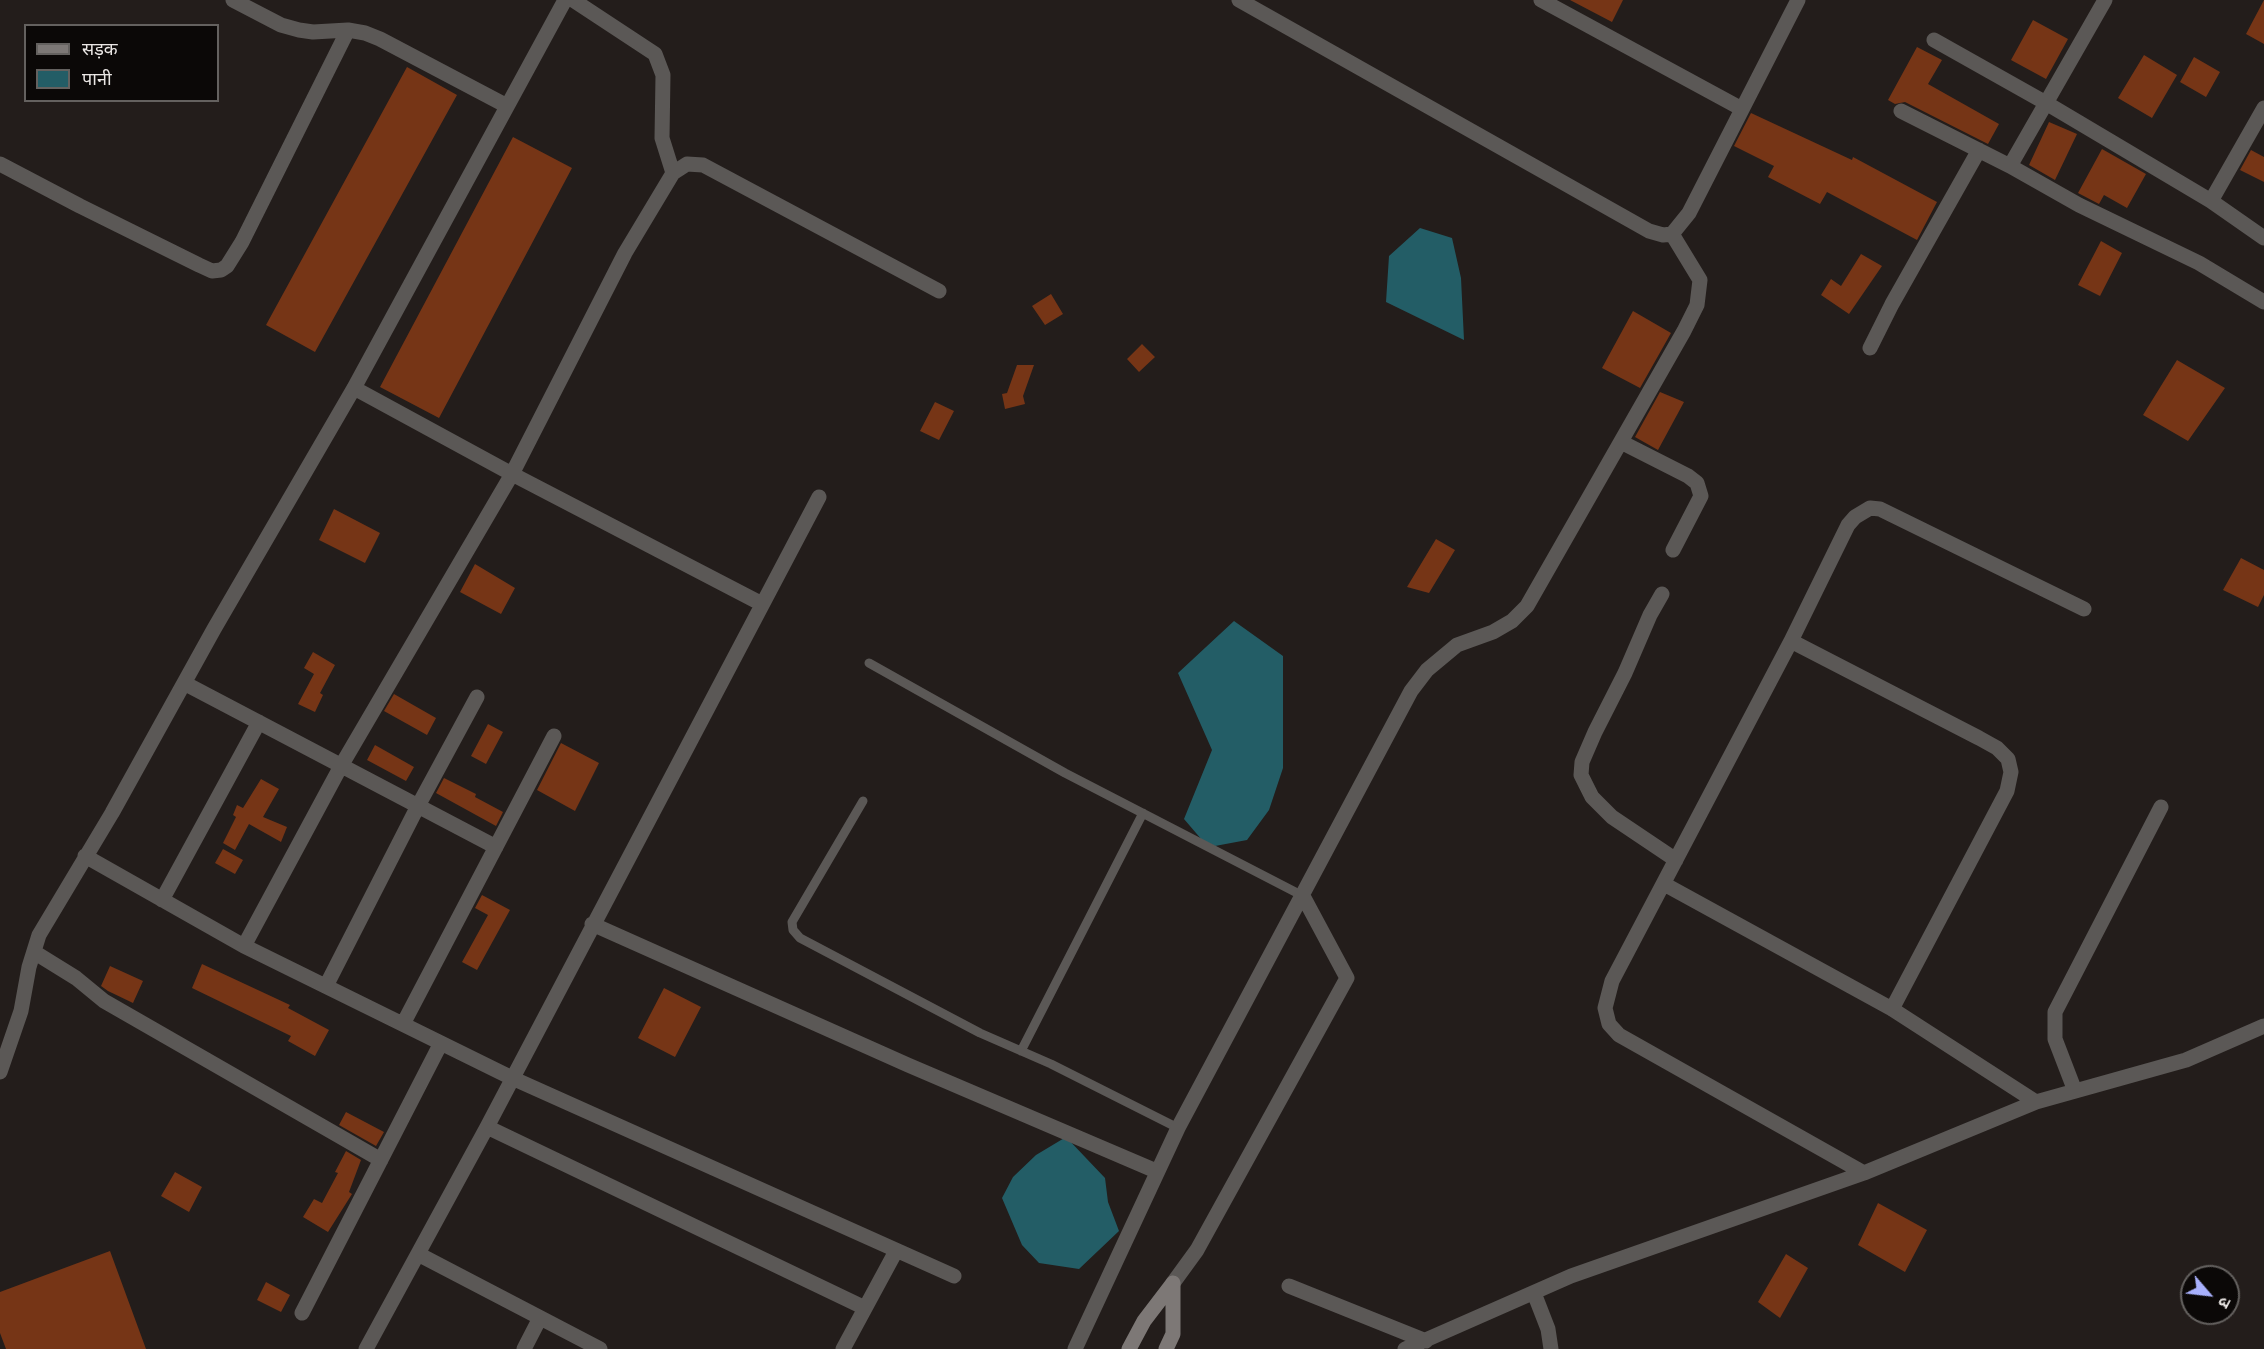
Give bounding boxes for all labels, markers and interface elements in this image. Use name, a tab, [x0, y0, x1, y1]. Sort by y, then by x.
legend	[24, 24, 219, 102]
text: सड़क	[82, 36, 118, 62]
text: पानी	[82, 66, 112, 92]
north arrow	[2180, 1265, 2240, 1325]
text: उ	[2212, 1293, 2237, 1312]

